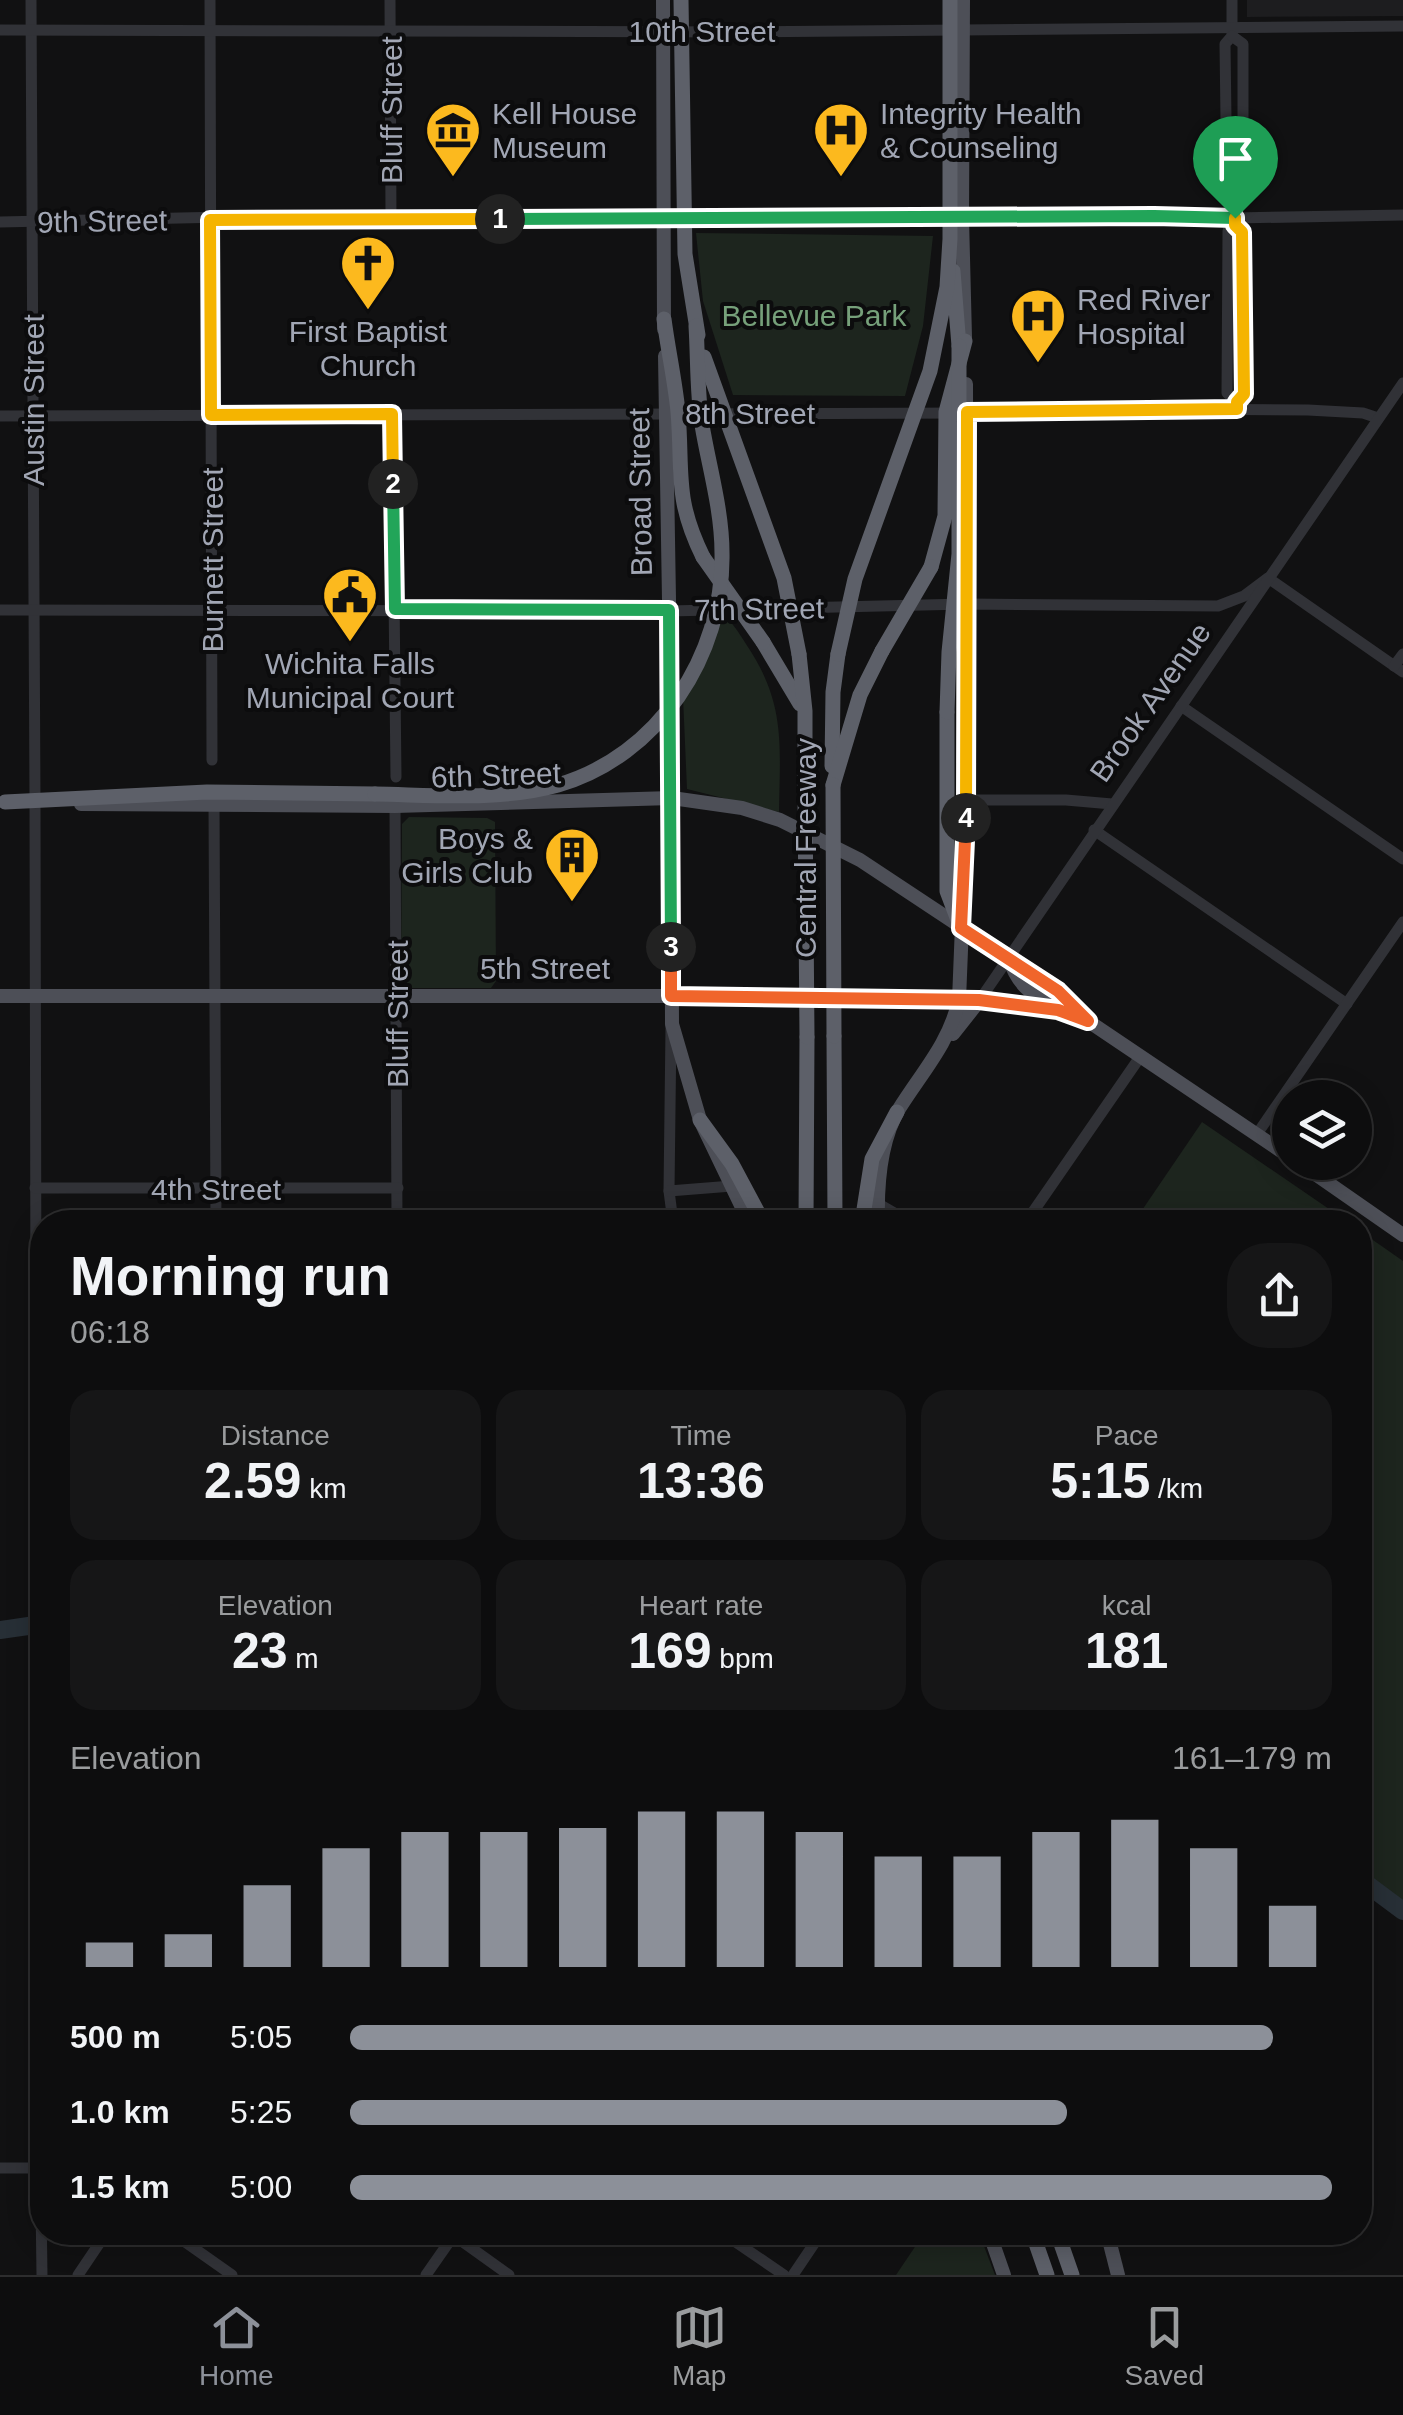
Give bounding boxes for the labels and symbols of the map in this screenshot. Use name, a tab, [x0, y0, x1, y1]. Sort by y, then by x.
street label: 10th Street	[629, 15, 776, 48]
street label: Bluff Street	[375, 35, 408, 184]
place label: Kell House Museum	[492, 97, 637, 164]
place label: Integrity Health & Counseling	[880, 97, 1082, 164]
museum icon: Kell House Museum	[423, 100, 483, 179]
hospital icon: Integrity Health & Counseling	[811, 100, 871, 179]
pin	[1193, 116, 1278, 219]
pin: 1	[475, 194, 525, 244]
street label: 9th Street	[37, 203, 168, 239]
church icon: First Baptist Church	[338, 233, 398, 312]
place label: Red River Hospital	[1077, 283, 1210, 350]
hospital icon: Red River Hospital	[1008, 286, 1068, 365]
park label: Bellevue Park	[721, 299, 908, 332]
street label: Austin Street	[17, 313, 50, 486]
place label: First Baptist Church	[289, 315, 448, 382]
street label: 8th Street	[685, 397, 816, 430]
street label: Broad Street	[622, 407, 658, 576]
pin: 2	[368, 459, 418, 509]
street label: Burnett Street	[196, 467, 229, 653]
public building icon: Wichita Falls Municipal Court	[320, 565, 380, 644]
street label: 7th Street	[694, 591, 825, 627]
street label: Brook Avenue	[1083, 616, 1217, 788]
place label: Wichita Falls Municipal Court	[246, 647, 455, 714]
street label: Central Freeway	[789, 738, 822, 958]
street label: 6th Street	[430, 756, 562, 794]
pin: 4	[941, 793, 991, 843]
place label: Boys & Girls Club	[401, 822, 533, 889]
building icon: Boys & Girls Club	[542, 825, 602, 904]
pin: 3	[646, 922, 696, 972]
street label: Bluff Street	[381, 939, 414, 1088]
street label: 5th Street	[480, 952, 611, 985]
street label: 4th Street	[151, 1173, 282, 1206]

